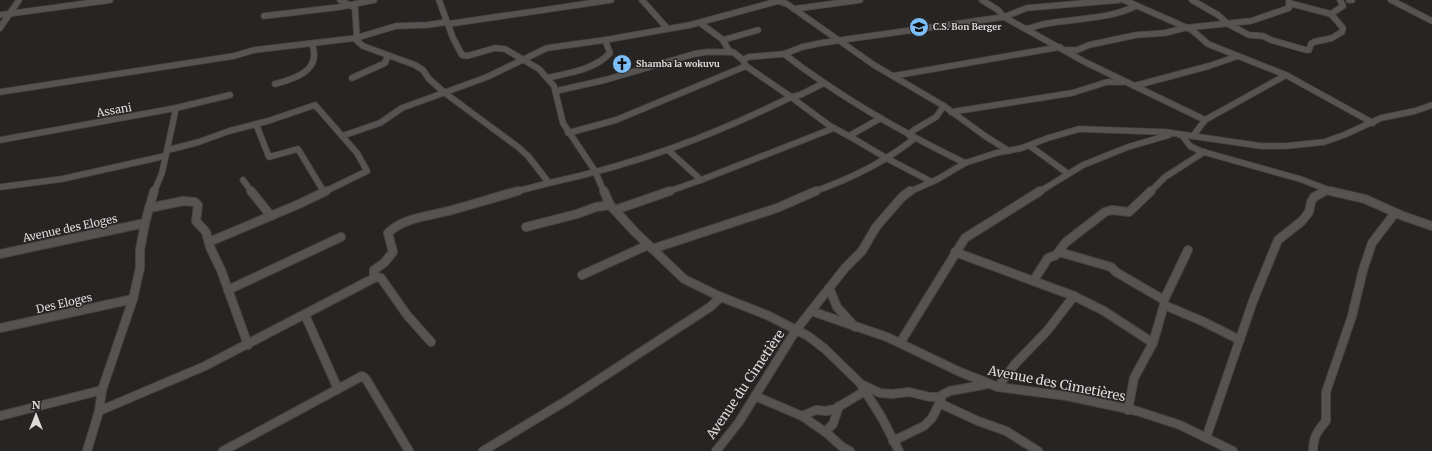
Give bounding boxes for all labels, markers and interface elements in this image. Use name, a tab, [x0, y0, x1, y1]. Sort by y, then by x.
school or university icon: C.S. Bon Berger	[908, 16, 930, 38]
place label: C.S. Bon Berger	[933, 21, 1001, 32]
church icon: Shamba la wokuvu	[611, 53, 633, 75]
place label: Shamba la wokuvu	[636, 58, 720, 69]
street label: Assani	[94, 100, 133, 120]
street label: Avenue des Eloges	[20, 211, 119, 245]
street label: Des Eloges	[35, 290, 93, 316]
street label: Avenue du Cimetière	[702, 326, 788, 443]
street label: Avenue des Cimetières	[986, 362, 1127, 405]
north arrow	[16, 395, 56, 435]
text: N	[32, 398, 41, 412]

